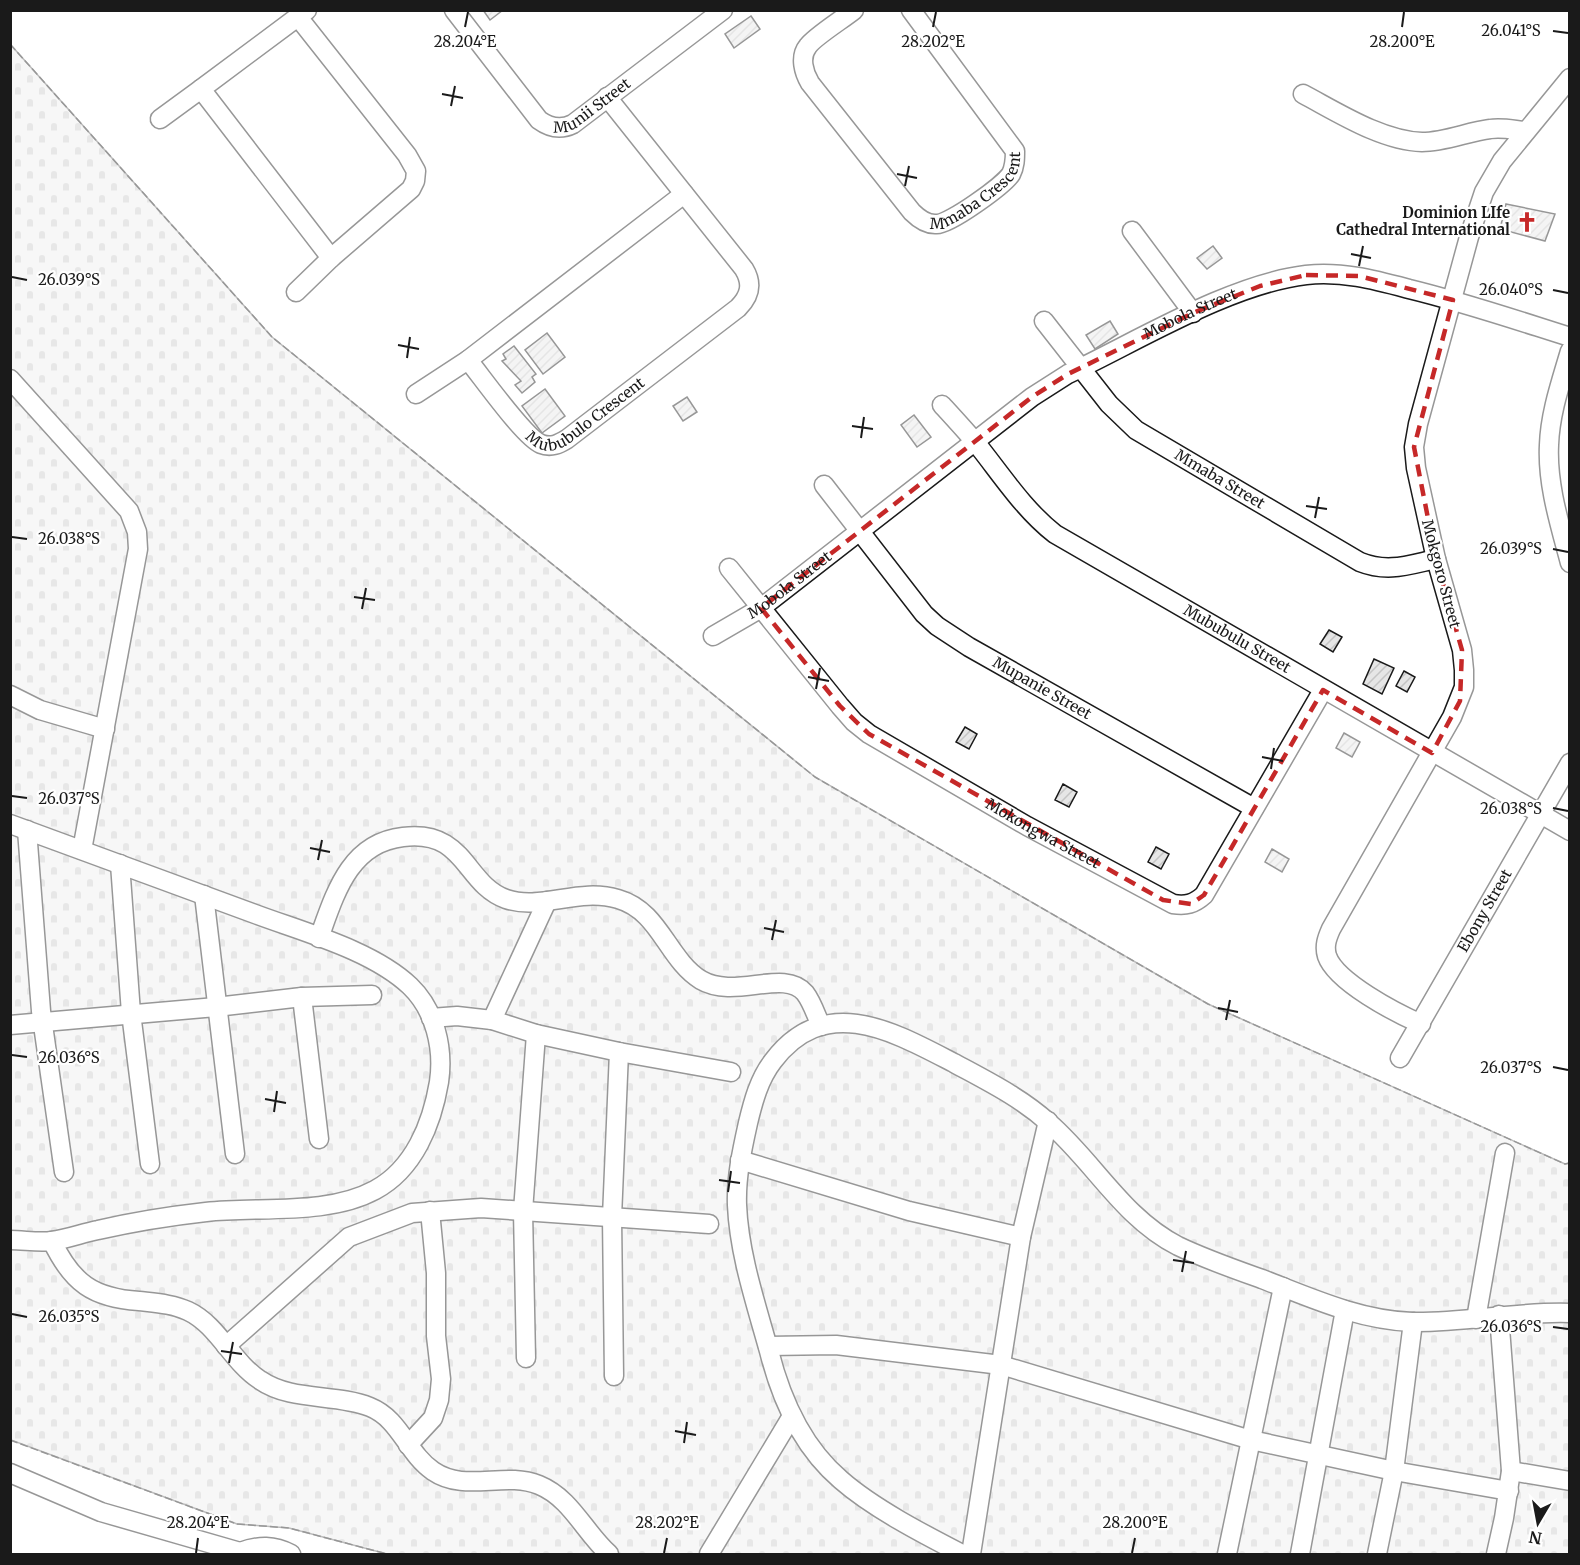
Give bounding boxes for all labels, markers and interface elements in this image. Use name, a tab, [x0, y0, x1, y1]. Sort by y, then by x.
text: 26.041°S	[1481, 21, 1541, 40]
text: 28.204°E	[434, 32, 497, 51]
text: 28.202°E	[901, 32, 965, 51]
text: 28.200°E	[1369, 32, 1435, 51]
street label: Munii Street	[553, 74, 634, 137]
street label: Mmaba Crescent	[930, 151, 1024, 233]
place label: Dominion LIfe Cathedral International	[1336, 203, 1510, 239]
church icon: Dominion LIfe Cathedral International	[1515, 210, 1539, 234]
text: 26.039°S	[38, 270, 100, 289]
text: 26.040°S	[1479, 280, 1543, 299]
street label: Mobola Street	[1140, 284, 1240, 343]
street label: Mububulo Crescent	[522, 373, 648, 455]
street label: Mmaba Street	[1171, 445, 1269, 513]
street label: Mokgoro Street	[1418, 517, 1465, 630]
text: 26.038°S	[38, 529, 100, 548]
text: 26.039°S	[1480, 539, 1542, 558]
street label: Mobola Street	[744, 547, 835, 623]
street label: Mububulu Street	[1180, 600, 1294, 677]
street label: Mupanie Street	[990, 652, 1095, 723]
text: 26.037°S	[38, 789, 100, 808]
street label: Mokongwa Street	[982, 794, 1104, 872]
text: 26.038°S	[1480, 799, 1542, 818]
street label: Ebony Street	[1453, 866, 1516, 955]
text: 26.036°S	[38, 1048, 100, 1067]
text: 26.037°S	[1480, 1058, 1542, 1077]
text: 26.035°S	[39, 1307, 100, 1326]
text: 26.036°S	[1480, 1317, 1542, 1336]
north arrow	[1508, 1493, 1568, 1553]
text: 28.204°E	[167, 1513, 230, 1532]
text: 28.202°E	[635, 1513, 699, 1532]
text: 28.200°E	[1102, 1513, 1168, 1532]
text: N	[1527, 1527, 1543, 1549]

